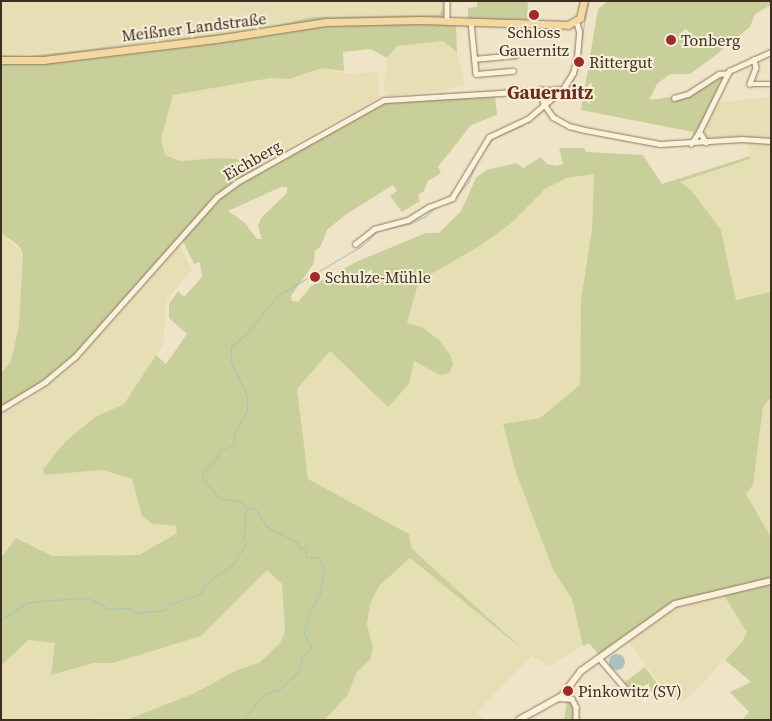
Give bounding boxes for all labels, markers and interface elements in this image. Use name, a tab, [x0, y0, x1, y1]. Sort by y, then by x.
street label: Meißner Landstraße	[121, 9, 267, 45]
marker: Schloss Gauernitz	[528, 9, 540, 21]
place label: Schloss Gauernitz	[499, 22, 569, 60]
place label: Tonberg	[681, 30, 740, 50]
marker: Tonberg	[665, 34, 677, 46]
place label: Rittergut	[589, 52, 652, 72]
marker: Rittergut	[573, 56, 585, 68]
district label: Gauernitz	[507, 82, 593, 104]
street label: Eichberg	[220, 136, 284, 184]
place label: Schulze-Mühle	[325, 267, 431, 287]
marker: Schulze-Mühle	[309, 271, 321, 283]
place label: Pinkowitz (SV)	[578, 681, 682, 701]
marker: Pinkowitz (SV)	[562, 685, 574, 697]

